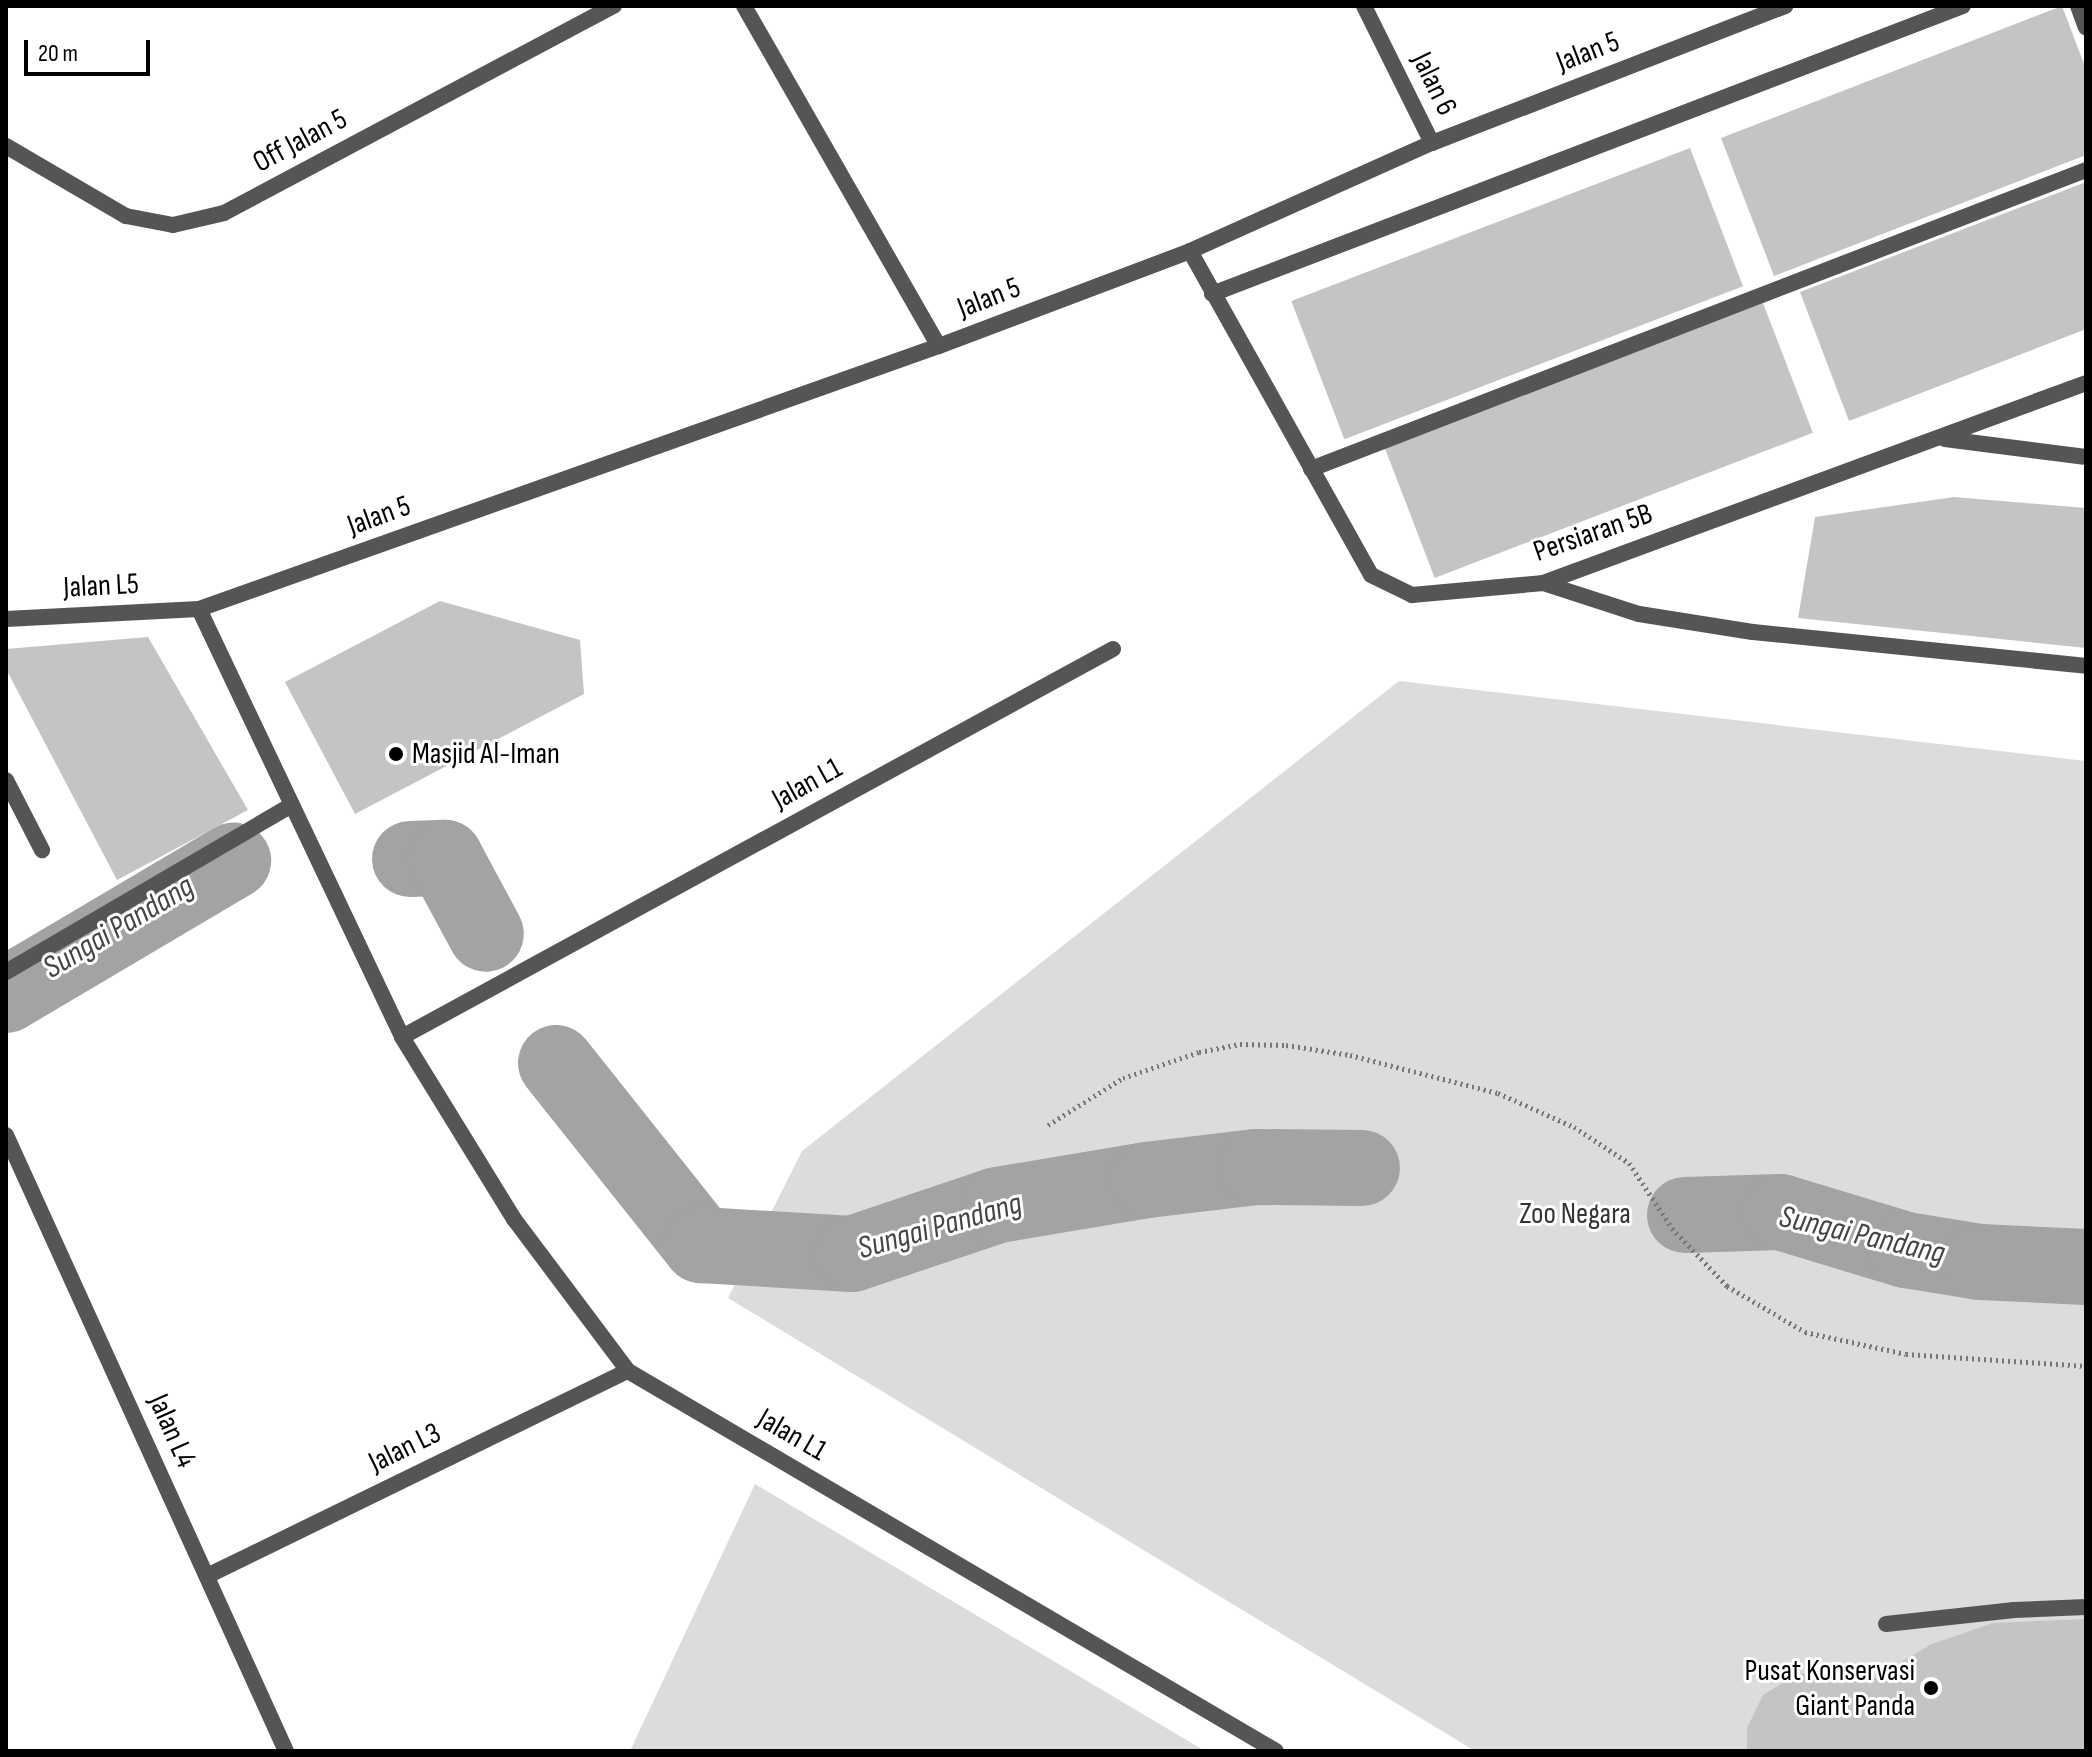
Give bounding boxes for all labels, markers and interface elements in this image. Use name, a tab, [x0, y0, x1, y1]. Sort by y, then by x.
scale bar	[28, 24, 154, 74]
street label: Jalan 5	[1551, 24, 1625, 80]
text: 20 m	[38, 39, 78, 68]
street label: Jalan 6	[1403, 47, 1465, 121]
street label: Off Jalan 5	[247, 101, 353, 181]
street label: Jalan 5	[952, 270, 1026, 326]
street label: Jalan 5	[343, 488, 415, 544]
street label: Persiaran 5B	[1529, 496, 1657, 570]
street label: Jalan L5	[62, 566, 140, 606]
place label: Masjid Al-Iman	[412, 736, 560, 772]
marker: Masjid Al-Iman	[387, 745, 405, 763]
street label: Jalan L1	[766, 750, 848, 818]
water label: Sungai Pandang	[37, 868, 201, 988]
water label: Sungai Pandang	[854, 1185, 1026, 1269]
park label: Zoo Negara	[1519, 1196, 1631, 1232]
water label: Sungai Pandang	[1775, 1198, 1949, 1274]
street label: Jalan L4	[140, 1389, 204, 1473]
street label: Jalan L1	[751, 1401, 833, 1469]
street label: Jalan L3	[363, 1415, 447, 1481]
place label: Pusat Konservasi Giant Panda	[1745, 1653, 1915, 1724]
marker: Pusat Konservasi Giant Panda	[1922, 1679, 1940, 1697]

